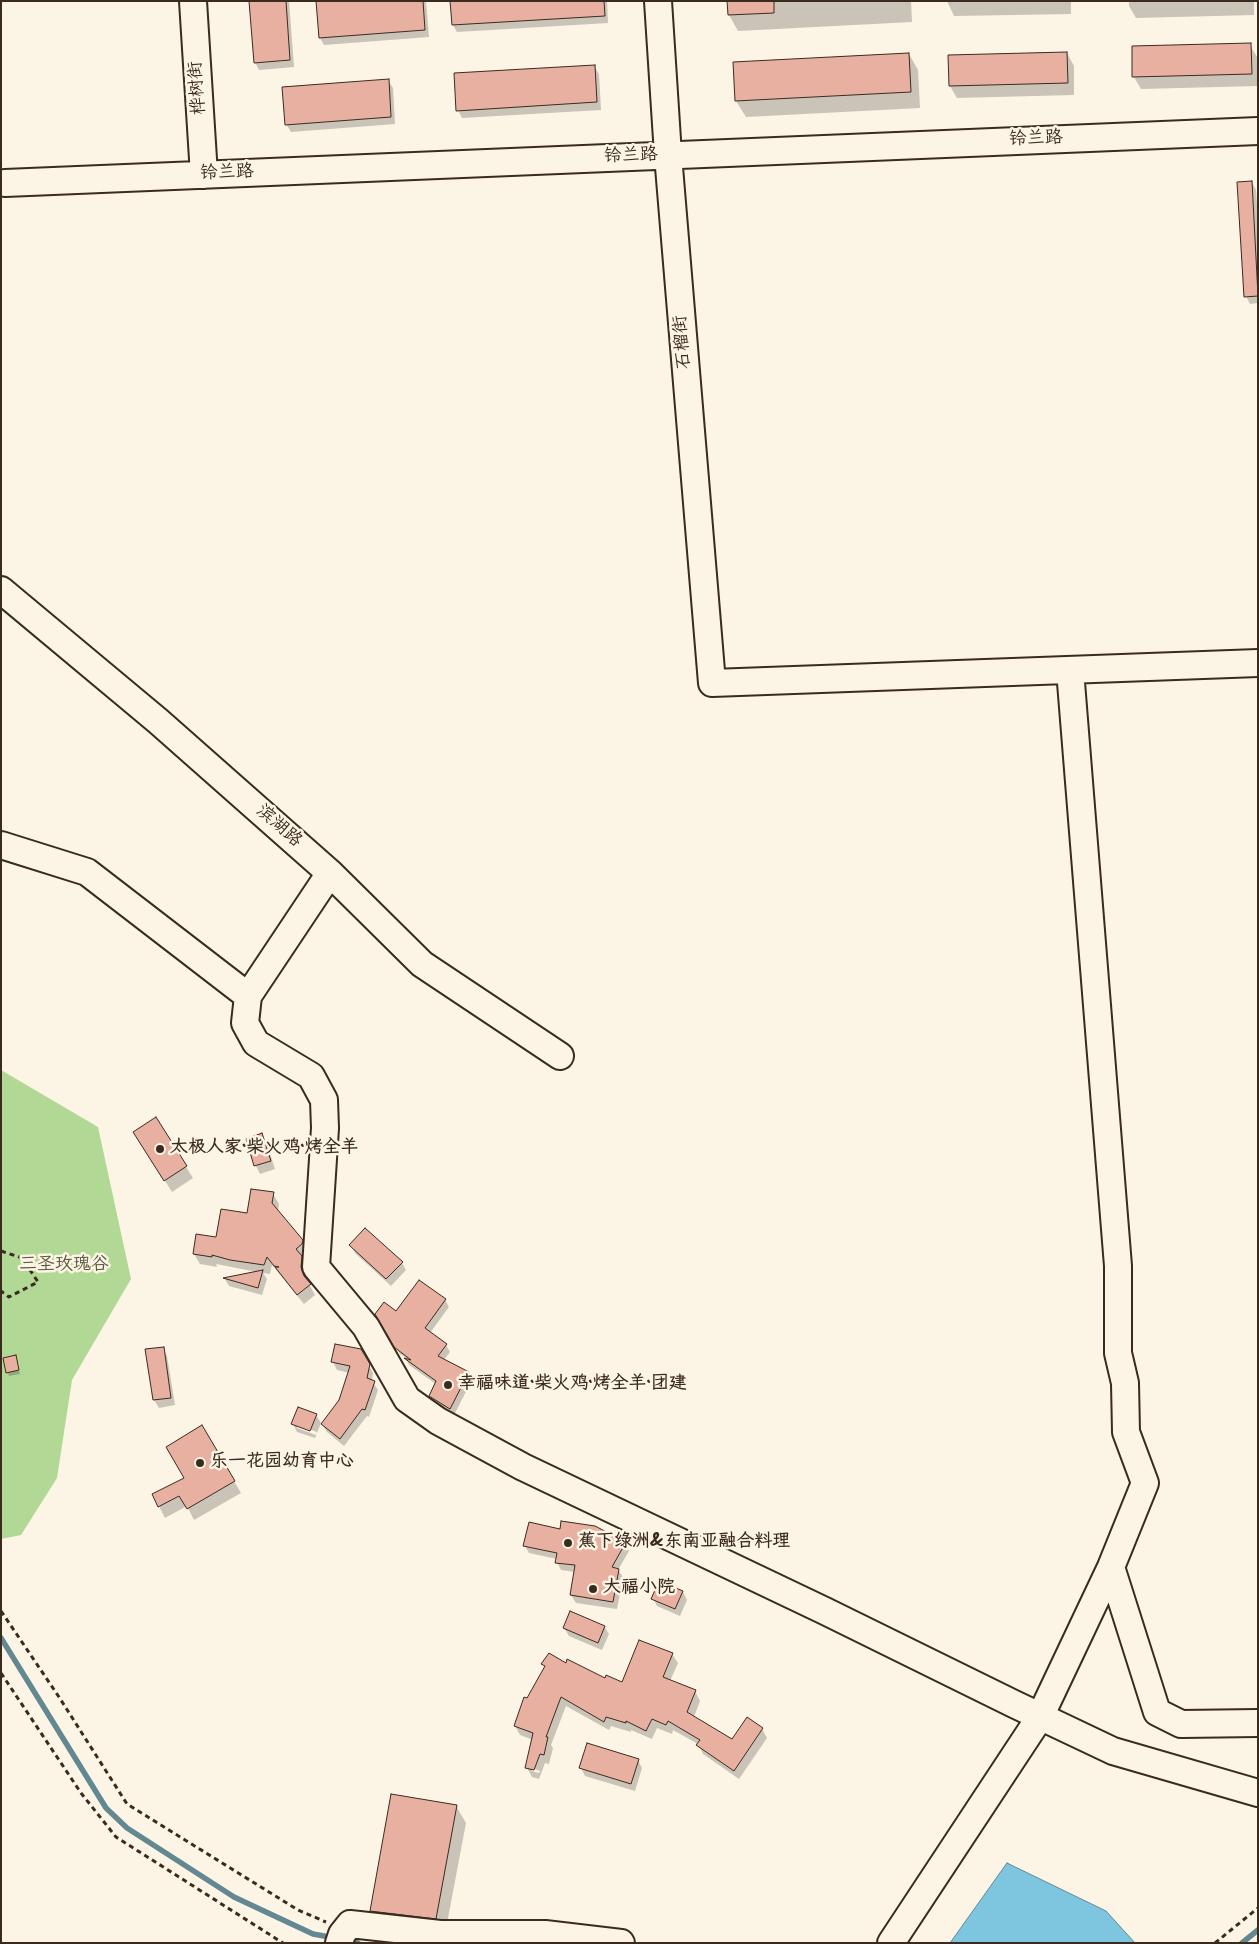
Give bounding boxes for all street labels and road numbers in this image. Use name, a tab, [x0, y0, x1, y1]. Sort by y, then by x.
street label: 桦树街	[186, 60, 212, 116]
street label: 铃兰路	[1009, 128, 1063, 152]
street label: 铃兰路	[604, 145, 658, 169]
street label: 铃兰路	[200, 162, 254, 186]
street label: 石榴街	[671, 314, 697, 370]
street label: 滨湖路	[251, 801, 305, 853]

